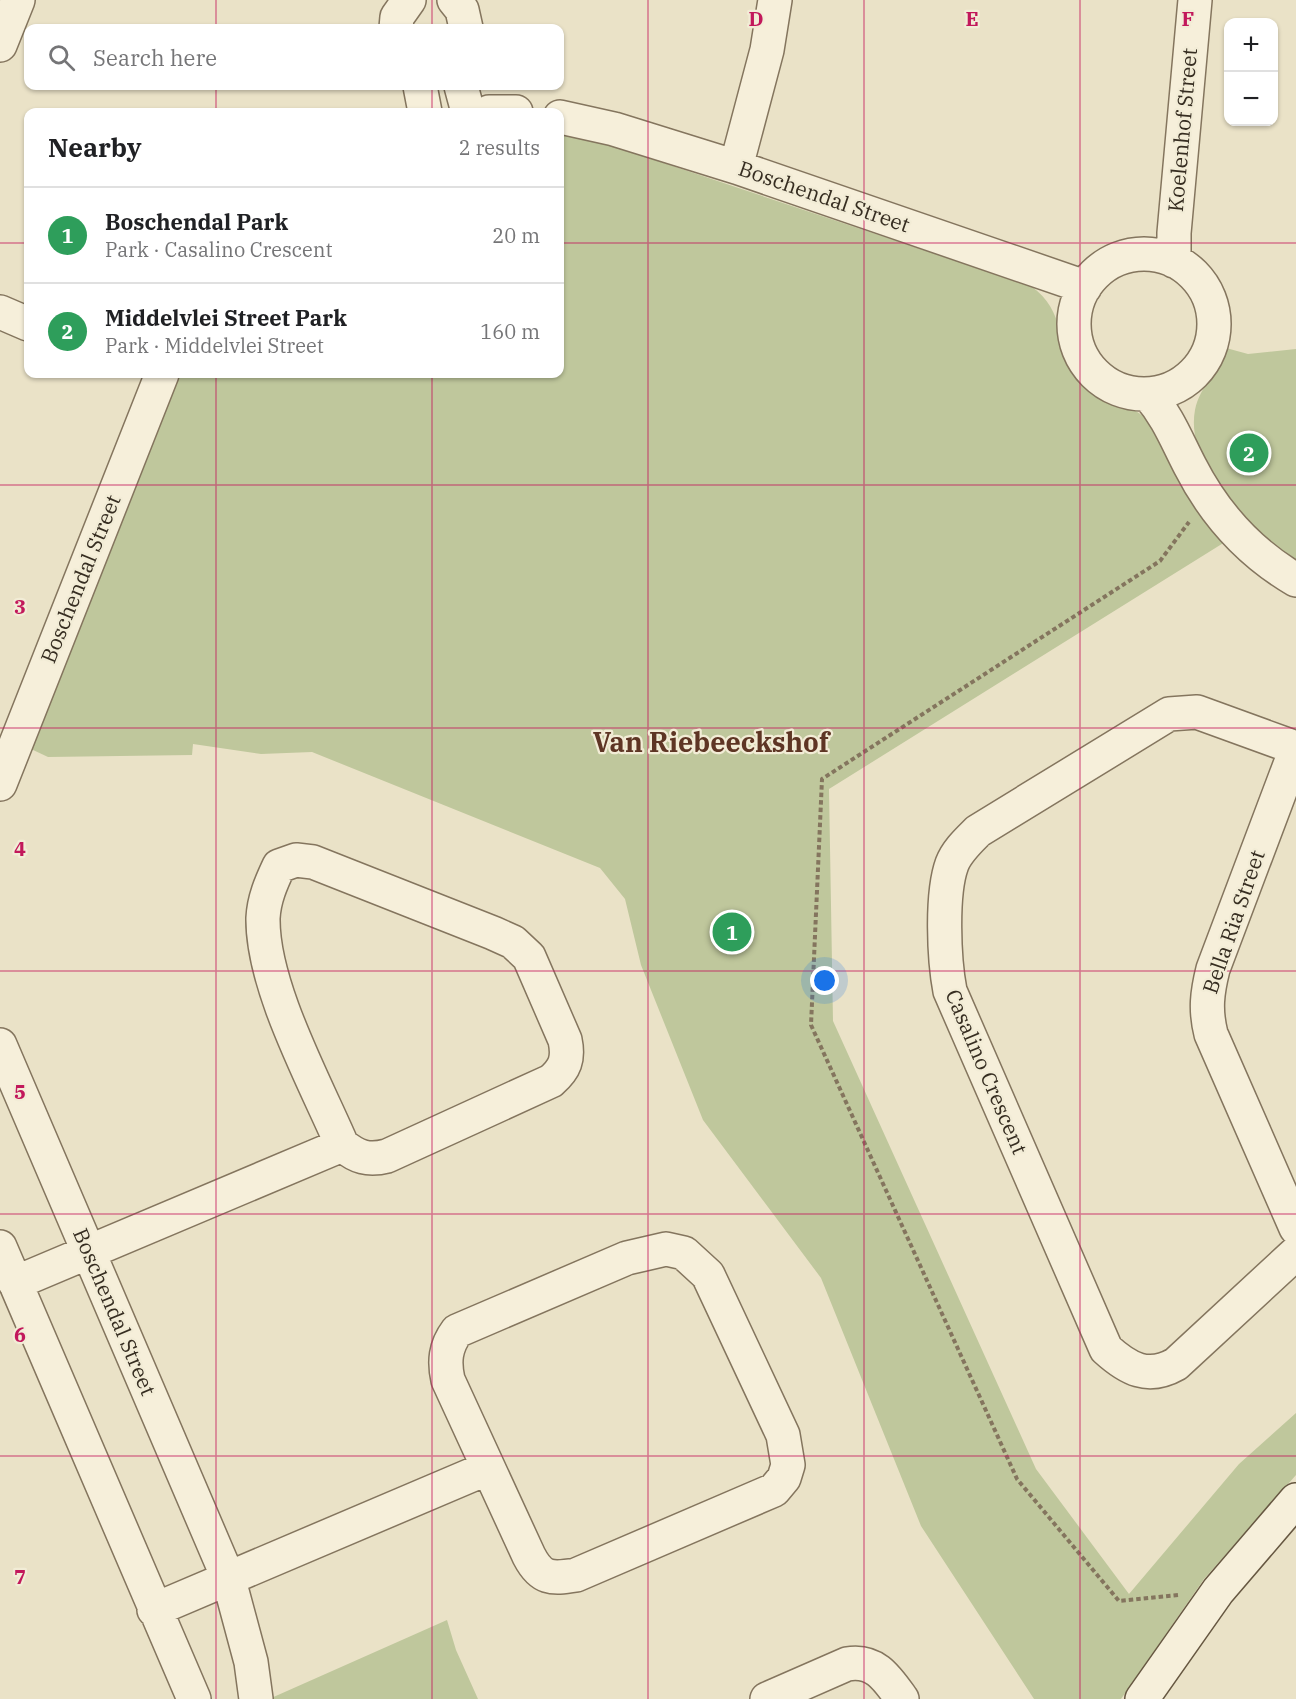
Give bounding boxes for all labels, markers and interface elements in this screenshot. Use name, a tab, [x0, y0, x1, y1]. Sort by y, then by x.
text: D	[748, 5, 764, 32]
text: E	[965, 5, 979, 32]
text: F	[1182, 5, 1194, 32]
map controls	[1224, 18, 1278, 126]
button: +	[1224, 18, 1278, 72]
search box	[24, 24, 564, 90]
icon: search	[45, 41, 78, 74]
text: Search here	[93, 43, 217, 72]
street label: Koelenhof Street	[1161, 47, 1203, 213]
button: −	[1224, 72, 1278, 126]
text: Nearby	[48, 130, 142, 164]
text: 2 results	[459, 134, 540, 161]
street label: Boschendal Street	[735, 154, 914, 238]
text: Boschendal Park	[105, 207, 288, 236]
text: 1	[62, 222, 74, 249]
text: 20 m	[492, 222, 540, 249]
text: Park · Casalino Crescent	[105, 236, 333, 263]
text: Middelvlei Street Park	[105, 303, 347, 332]
text: 2	[62, 318, 74, 345]
text: 160 m	[480, 318, 540, 345]
text: Park · Middelvlei Street	[105, 332, 324, 359]
pin: 2	[1230, 430, 1268, 476]
street label: Boschendal Street	[34, 490, 127, 667]
text: 3	[14, 593, 26, 620]
district label: Van Riebeeckshof	[593, 724, 832, 759]
text: 4	[14, 835, 26, 862]
street label: Bella Ria Street	[1195, 846, 1271, 997]
pin: 1	[712, 910, 752, 954]
your location	[810, 966, 839, 995]
street label: Casalino Crescent	[940, 985, 1034, 1158]
text: 5	[14, 1078, 26, 1105]
street label: Boschendal Street	[67, 1224, 163, 1400]
text: 6	[14, 1321, 26, 1348]
text: 7	[14, 1563, 26, 1590]

